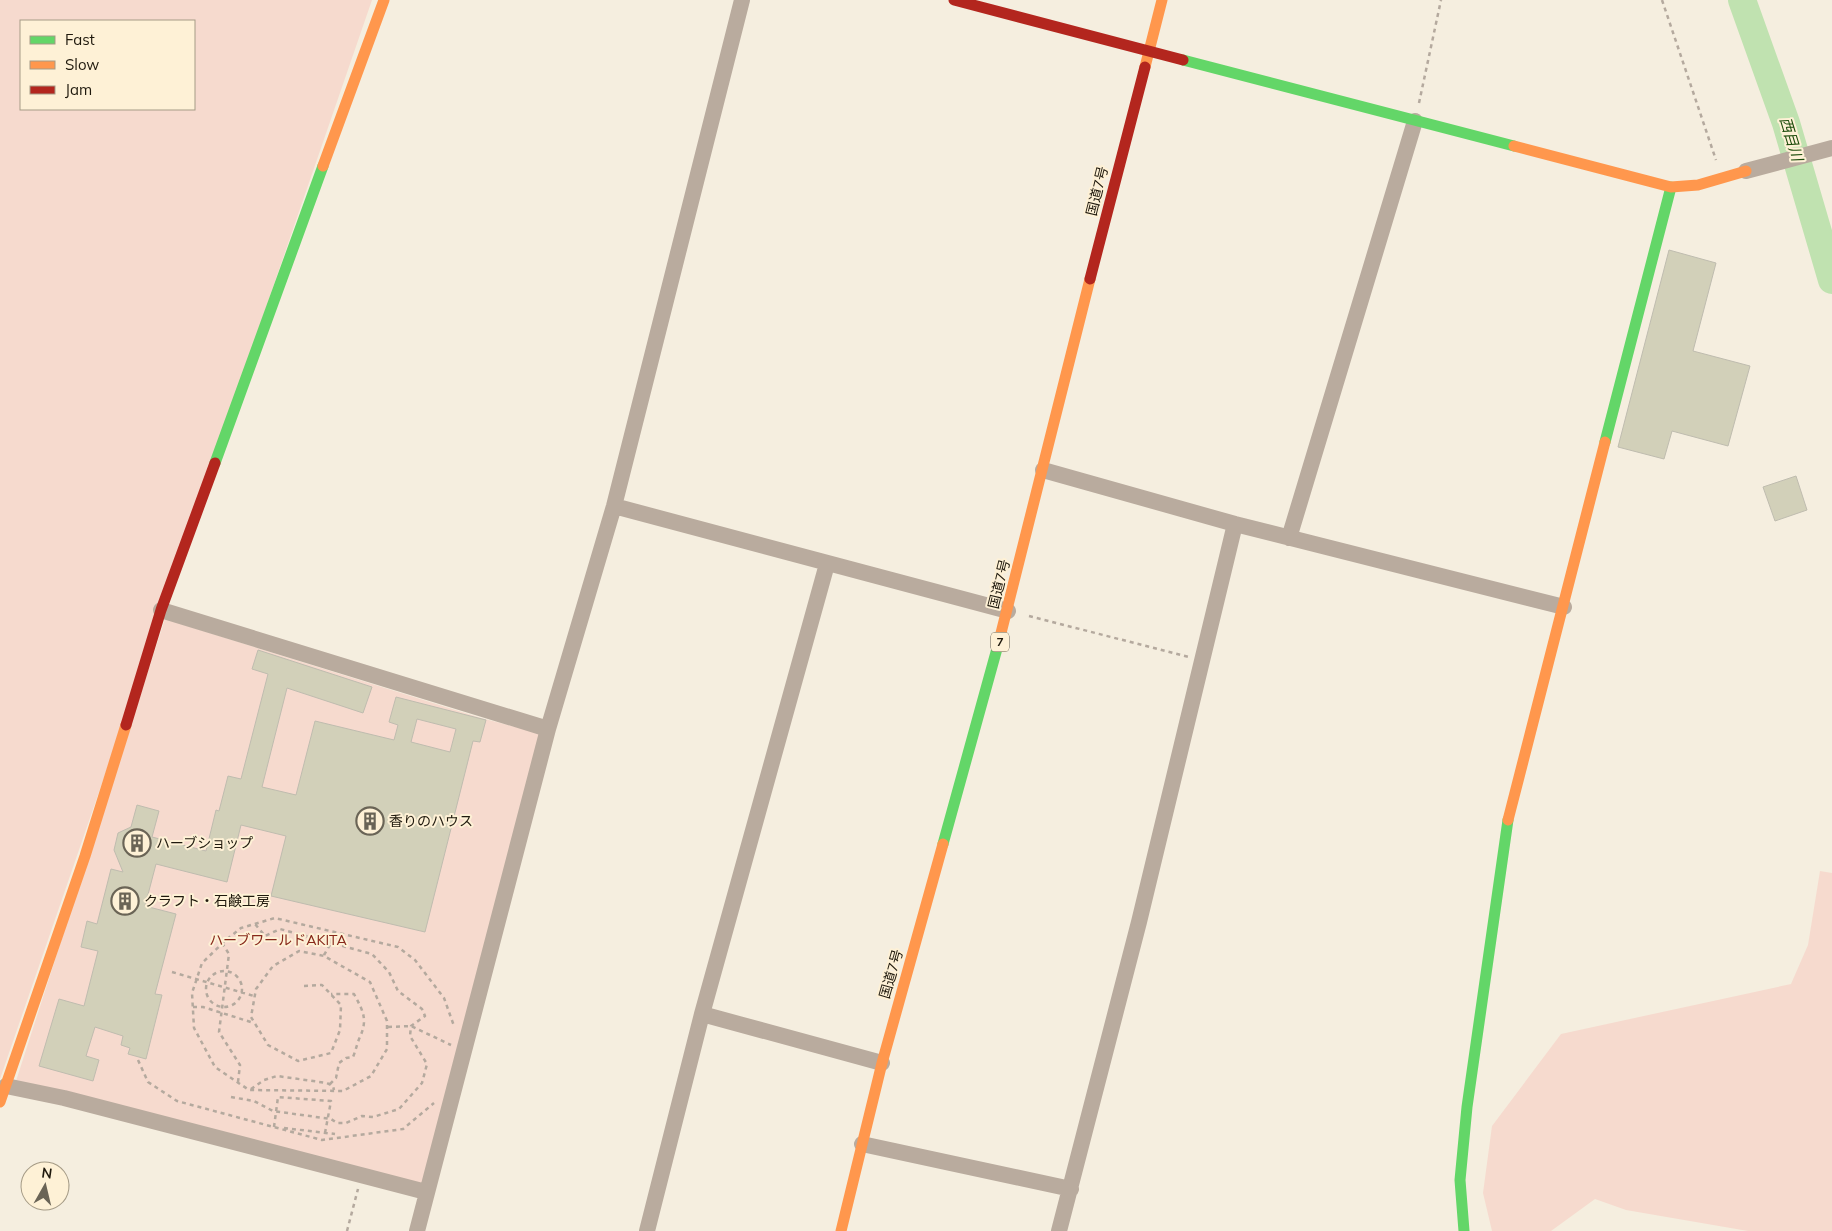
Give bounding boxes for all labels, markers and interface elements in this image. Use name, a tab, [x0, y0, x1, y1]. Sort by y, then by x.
legend	[20, 20, 195, 110]
text: Fast	[65, 30, 95, 49]
text: Slow	[65, 55, 99, 74]
text: Jam	[65, 80, 92, 99]
water label: 西目川	[1776, 115, 1808, 165]
street label: 国道7号	[1082, 164, 1112, 218]
street label: 国道7号	[984, 557, 1014, 611]
road number: 7	[991, 632, 1009, 652]
building icon: 香りのハウス	[355, 806, 385, 836]
place label: 香りのハウス	[389, 812, 473, 830]
building icon: ハーブショップ	[122, 828, 152, 858]
place label: ハーブショップ	[156, 834, 253, 852]
building icon: クラフト・石鹸工房	[110, 886, 140, 916]
place label: クラフト・石鹸工房	[144, 892, 270, 910]
park label: ハーブワールドAKITA	[209, 931, 348, 949]
street label: 国道7号	[875, 947, 907, 1001]
north arrow	[20, 1161, 70, 1211]
text: N	[40, 1163, 53, 1183]

